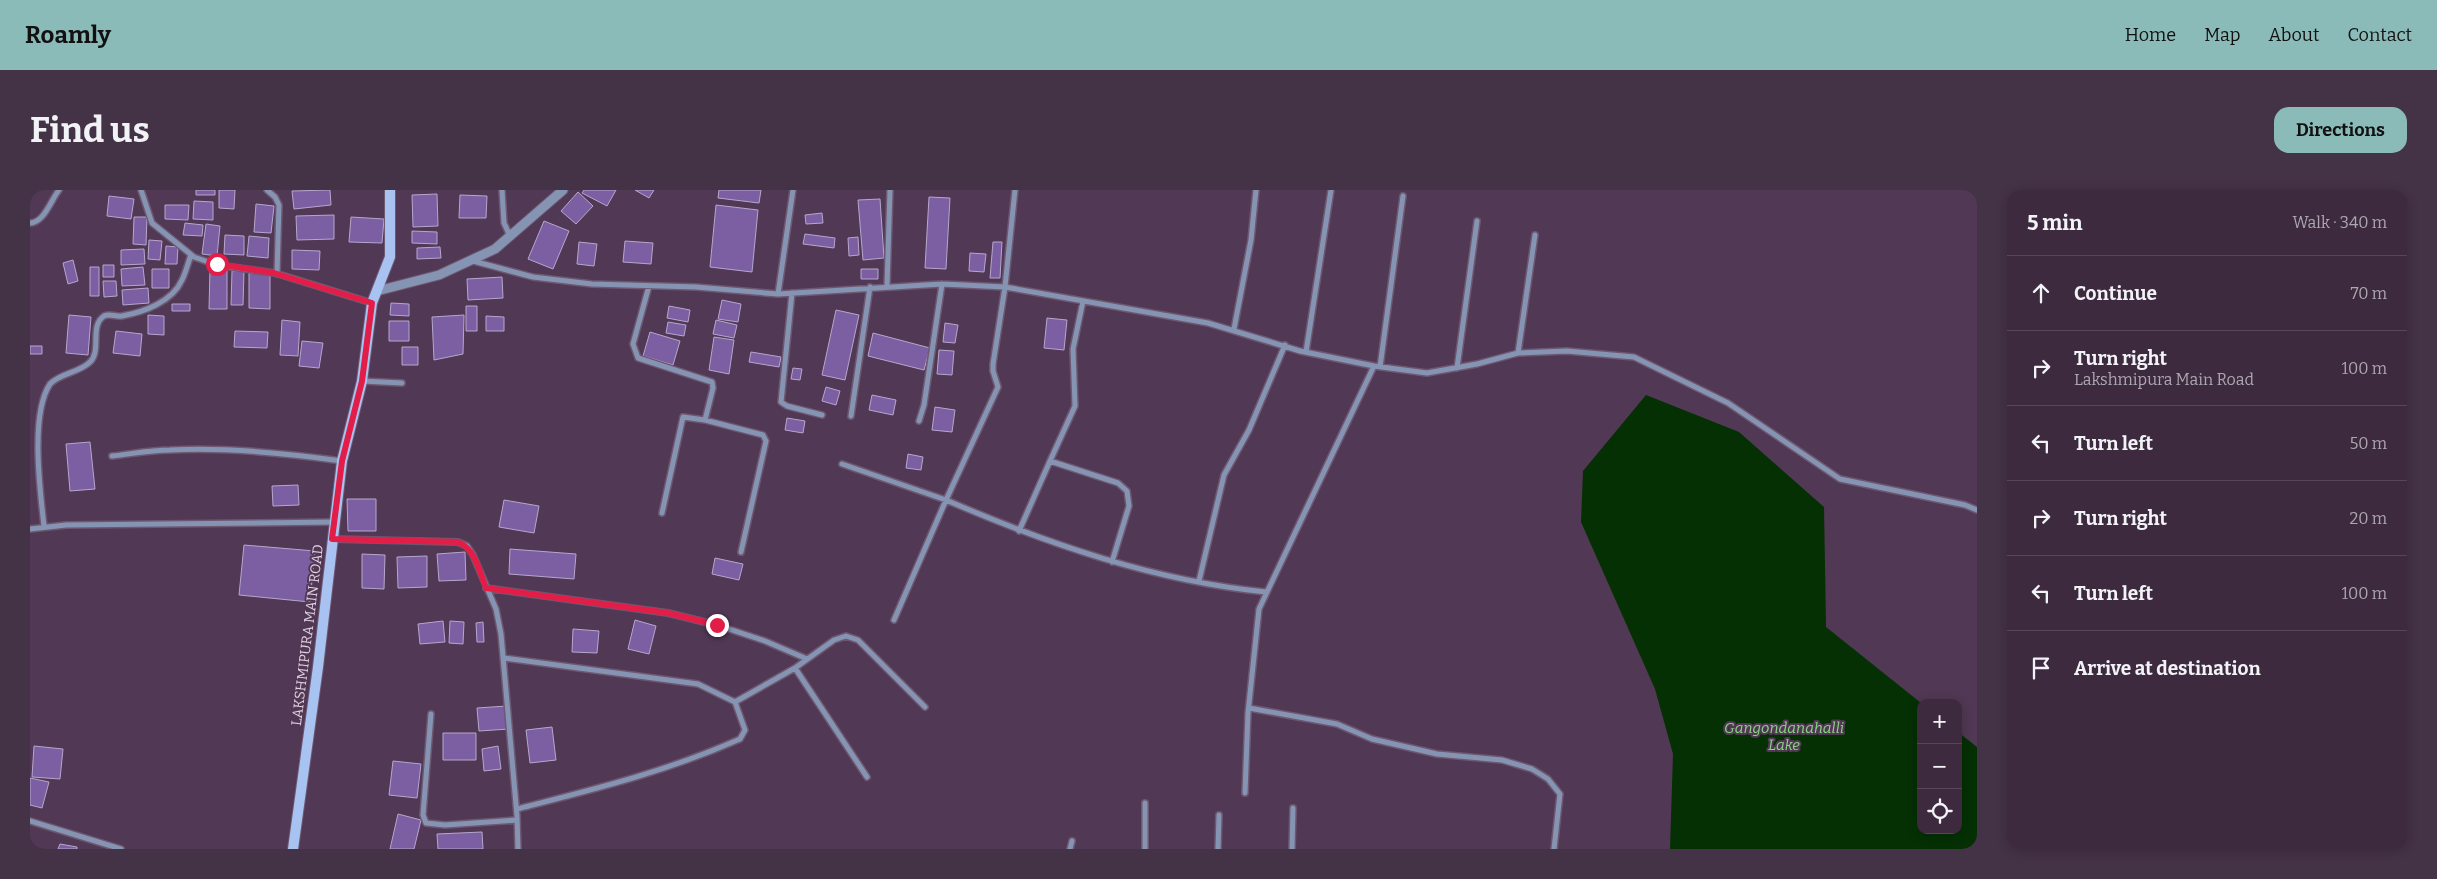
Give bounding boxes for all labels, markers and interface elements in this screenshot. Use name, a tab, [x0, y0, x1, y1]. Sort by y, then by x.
text: Roamly	[25, 21, 111, 49]
text: Home	[2125, 24, 2176, 46]
text: Map	[2204, 24, 2240, 46]
text: About	[2268, 24, 2319, 46]
text: Contact	[2347, 24, 2412, 46]
button: Directions	[2274, 107, 2407, 153]
text: Find us	[30, 109, 150, 151]
text: 5 min	[2027, 210, 2083, 236]
text: Walk · 340 m	[2293, 213, 2387, 232]
route start	[206, 253, 229, 276]
icon: ahead	[2027, 279, 2055, 307]
text: Continue	[2074, 282, 2157, 305]
text: 70 m	[2351, 284, 2387, 303]
text: Turn right	[2074, 347, 2167, 370]
icon: right	[2027, 354, 2055, 382]
text: 100 m	[2342, 359, 2387, 378]
text: Lakshmipura Main Road	[2074, 370, 2254, 389]
icon: left	[2027, 429, 2055, 457]
text: Turn left	[2074, 432, 2153, 455]
text: 50 m	[2350, 434, 2387, 453]
icon: right	[2027, 504, 2055, 532]
text: Turn right	[2074, 507, 2167, 530]
text: 20 m	[2350, 509, 2387, 528]
street label: LAKSHMIPURA MAIN ROAD	[288, 543, 327, 727]
icon: left	[2027, 579, 2055, 607]
text: Turn left	[2074, 582, 2153, 605]
text: 100 m	[2342, 584, 2387, 603]
route end	[706, 614, 729, 637]
icon: arrive	[2027, 654, 2055, 682]
text: Arrive at destination	[2074, 657, 2261, 680]
map controls	[1917, 699, 1962, 834]
button: +	[1917, 699, 1962, 744]
water label: Gangondanahalli Lake	[1724, 719, 1844, 754]
button: −	[1917, 744, 1962, 789]
button: locate	[1917, 789, 1962, 834]

